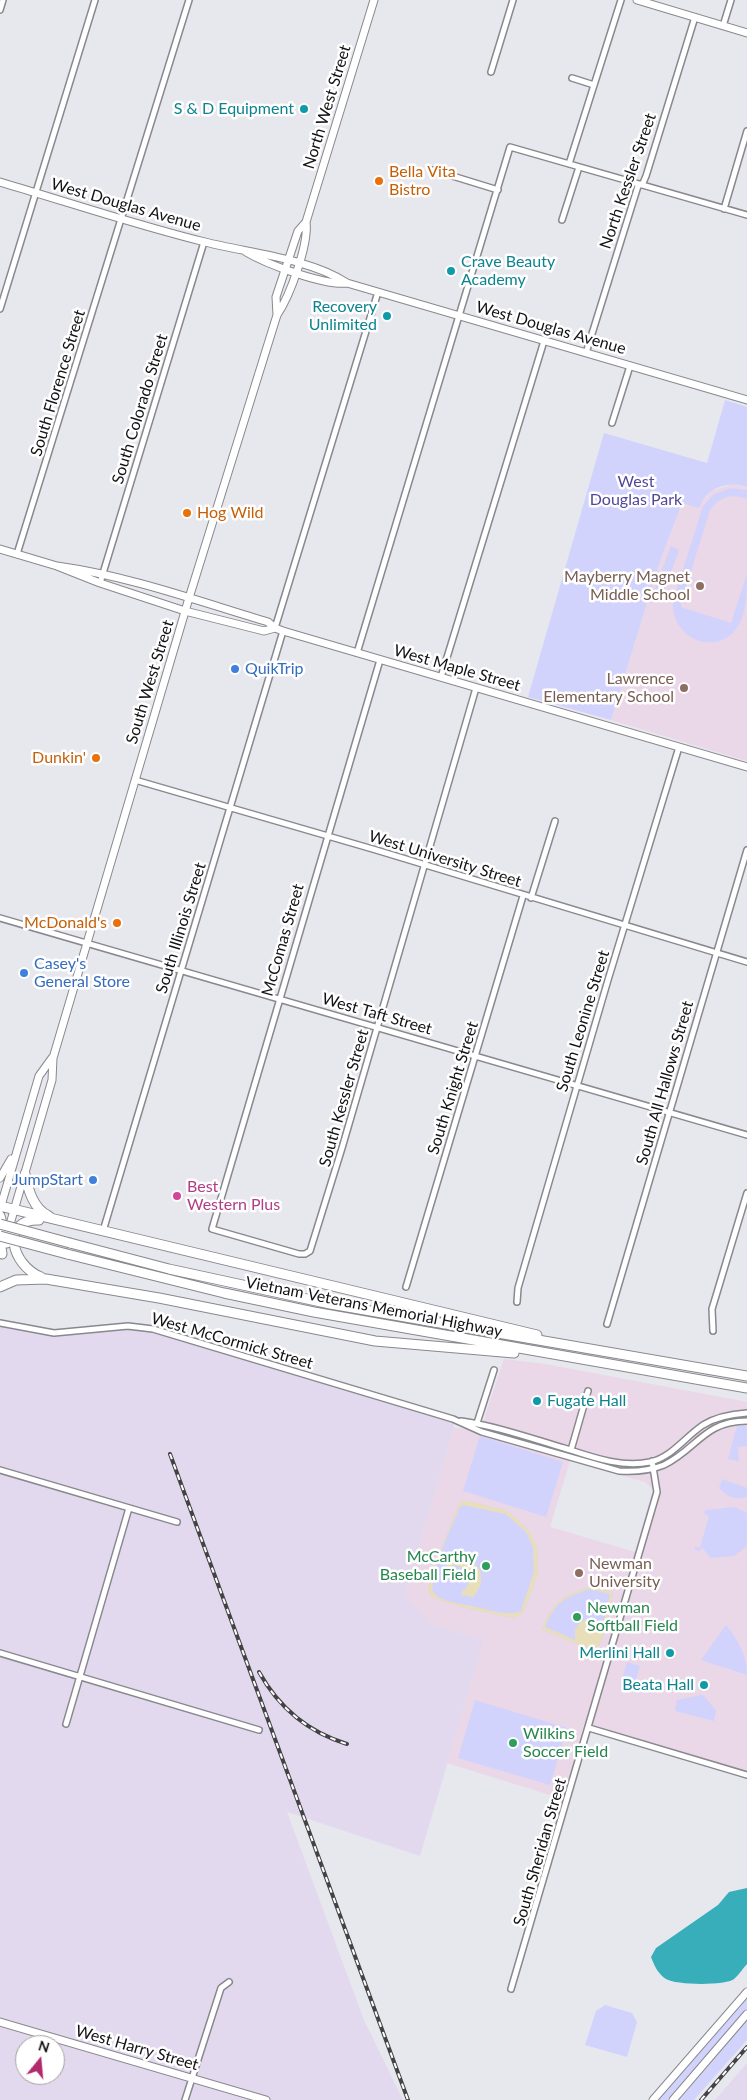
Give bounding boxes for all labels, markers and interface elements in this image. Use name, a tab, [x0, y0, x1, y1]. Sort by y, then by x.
street label: North West Street	[299, 43, 355, 171]
place label: S & D Equipment	[174, 99, 294, 119]
marker: S & D Equipment	[298, 103, 310, 115]
street label: North Kessler Street	[596, 111, 660, 251]
place label: Bella Vita Bistro	[389, 162, 456, 200]
street label: West Douglas Avenue	[49, 174, 203, 236]
marker: Bella Vita Bistro	[373, 175, 385, 187]
place label: Crave Beauty Academy	[461, 252, 555, 290]
marker: Crave Beauty Academy	[445, 265, 457, 277]
place label: Recovery Unlimited	[309, 297, 377, 335]
street label: West Douglas Avenue	[474, 297, 628, 359]
street label: South Florence Street	[27, 307, 89, 459]
marker: Recovery Unlimited	[381, 310, 393, 322]
street label: South Colorado Street	[108, 332, 172, 486]
park label: West Douglas Park	[590, 472, 682, 510]
place label: Hog Wild	[197, 503, 264, 523]
marker: Hog Wild	[181, 507, 193, 519]
place label: Mayberry Magnet Middle School	[564, 567, 690, 605]
marker: Mayberry Magnet Middle School	[694, 580, 706, 592]
street label: South West Street	[122, 618, 178, 746]
street label: West Maple Street	[391, 641, 523, 695]
place label: QuikTrip	[245, 659, 303, 679]
marker: QuikTrip	[229, 663, 241, 675]
place label: Lawrence Elementary School	[543, 669, 674, 707]
marker: Lawrence Elementary School	[678, 682, 690, 694]
place label: Dunkin'	[32, 748, 86, 768]
marker: Dunkin'	[90, 752, 102, 764]
street label: West University Street	[366, 827, 524, 891]
street label: South Illinois Street	[152, 860, 210, 996]
street label: McComas Street	[258, 882, 308, 998]
place label: McDonald's	[24, 913, 107, 933]
marker: McDonald's	[111, 917, 123, 929]
street label: South Leonine Street	[552, 948, 614, 1094]
place label: Casey's General Store	[34, 954, 130, 992]
marker: Casey's General Store	[18, 967, 30, 979]
street label: West Taft Street	[320, 989, 434, 1039]
street label: South All Hallows Street	[632, 999, 698, 1167]
street label: South Knight Street	[424, 1019, 482, 1157]
street label: South Kessler Street	[315, 1027, 373, 1169]
place label: JumpStart	[12, 1170, 83, 1190]
marker: JumpStart	[87, 1174, 99, 1186]
place label: Best Western Plus	[187, 1177, 280, 1215]
marker: Best Western Plus	[171, 1190, 183, 1202]
street label: Vietnam Veterans Memorial Highway	[244, 1273, 504, 1341]
street label: West McCormick Street	[149, 1309, 315, 1373]
place label: Fugate Hall	[547, 1391, 626, 1411]
marker: Fugate Hall	[531, 1395, 543, 1407]
place label: McCarthy Baseball Field	[380, 1547, 476, 1585]
place label: Newman University	[589, 1554, 660, 1592]
marker: McCarthy Baseball Field	[480, 1560, 492, 1572]
marker: Newman University	[573, 1567, 585, 1579]
place label: Newman Softball Field	[587, 1598, 678, 1636]
marker: Newman Softball Field	[571, 1611, 583, 1623]
place label: Merlini Hall	[579, 1643, 660, 1663]
marker: Merlini Hall	[664, 1647, 676, 1659]
place label: Beata Hall	[622, 1675, 694, 1695]
marker: Beata Hall	[698, 1679, 710, 1691]
place label: Wilkins Soccer Field	[523, 1724, 608, 1762]
marker: Wilkins Soccer Field	[507, 1737, 519, 1749]
street label: South Sheridan Street	[510, 1776, 570, 1928]
street label: West Harry Street	[73, 2021, 201, 2075]
north arrow	[15, 2035, 65, 2085]
text: N	[37, 2036, 52, 2056]

